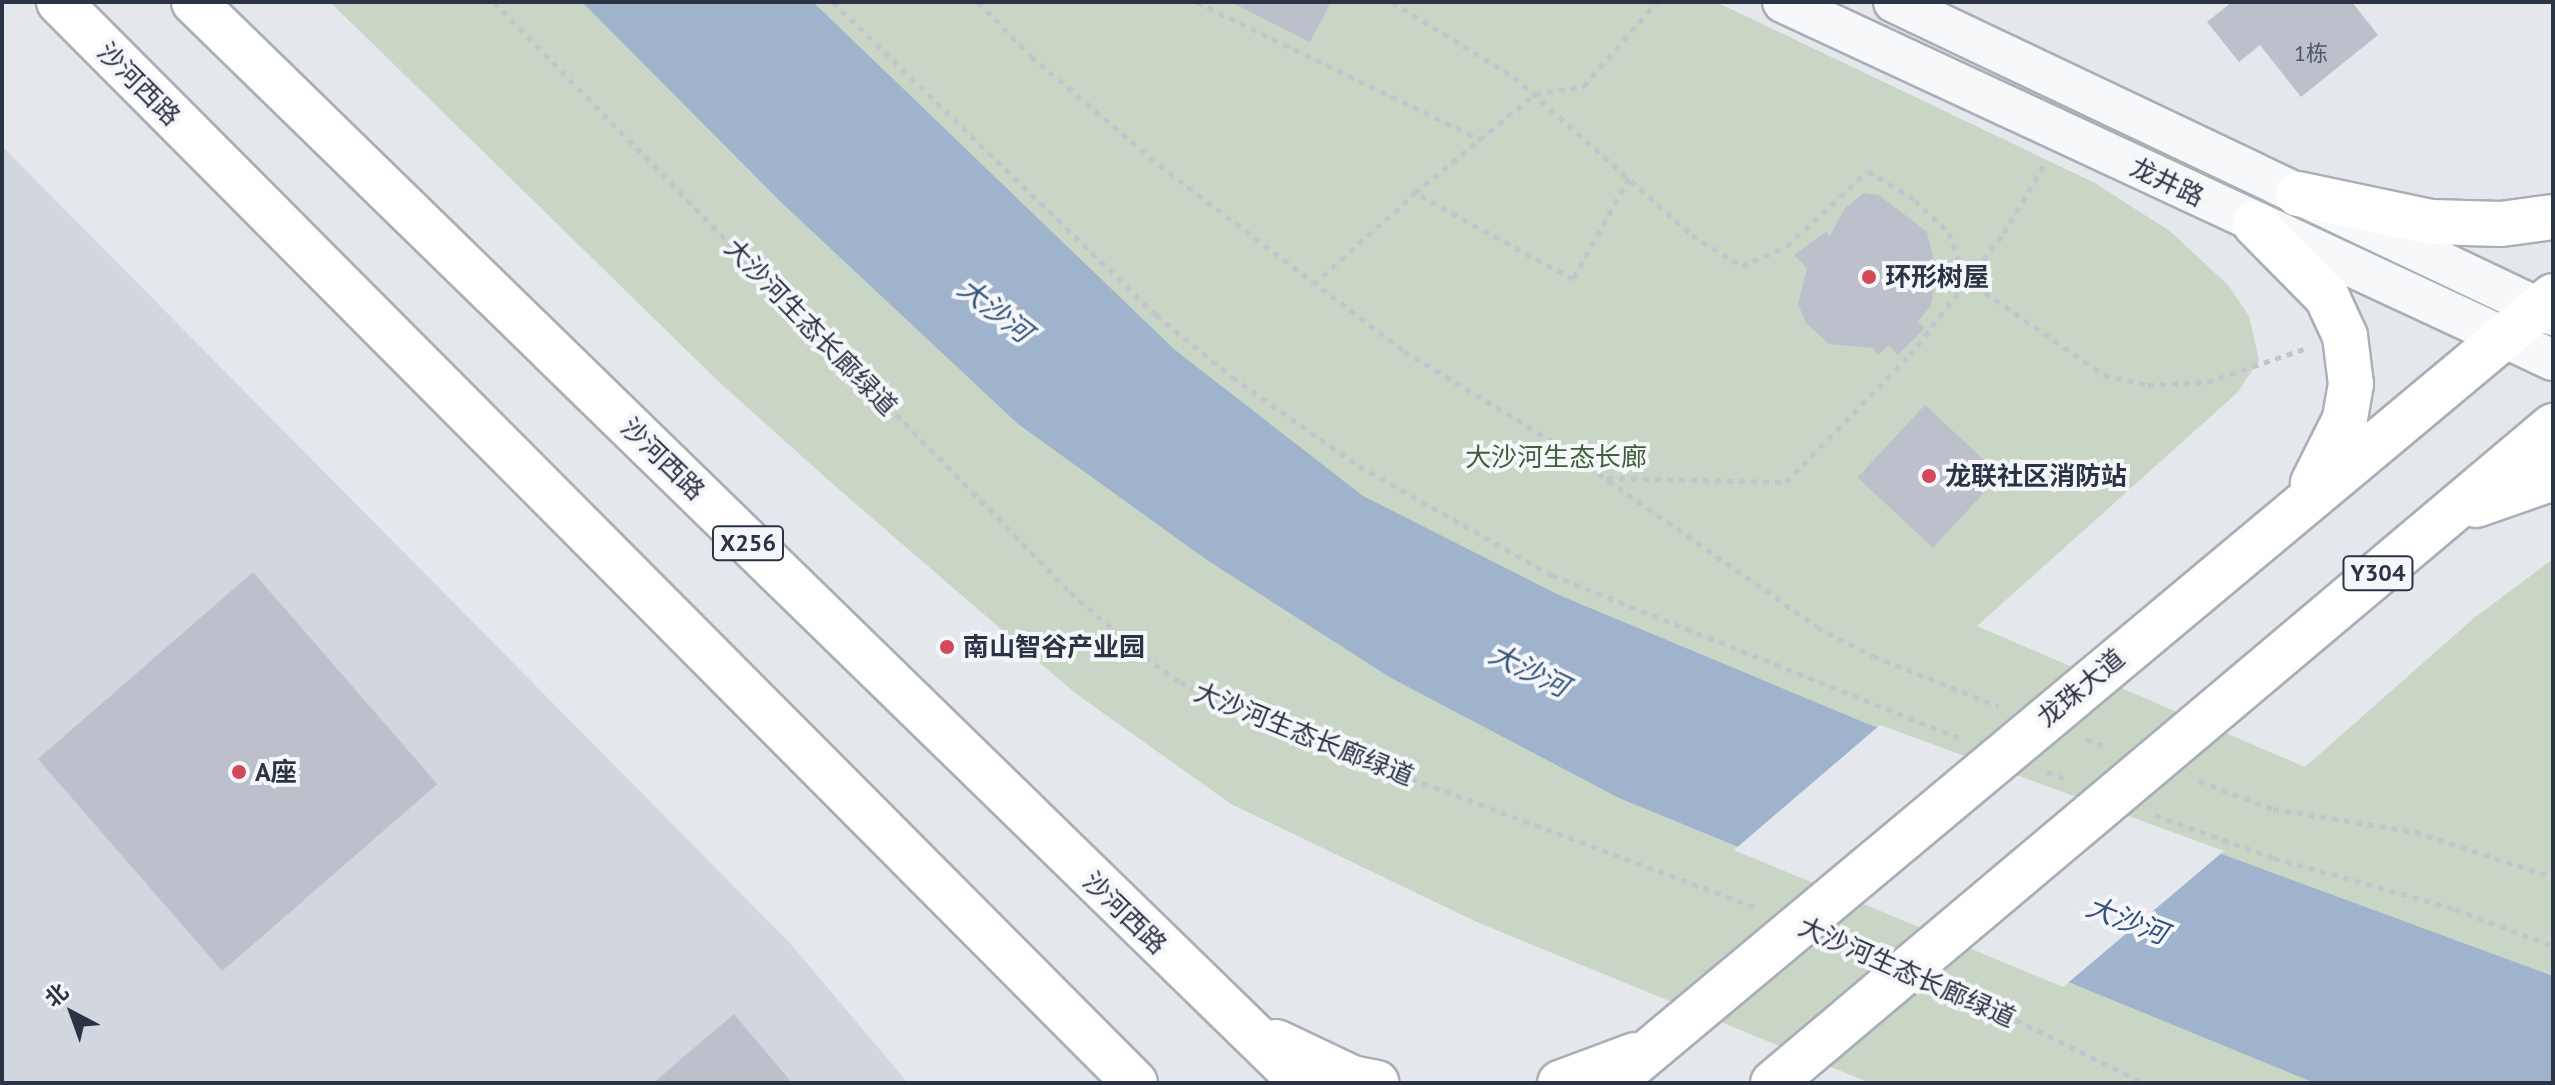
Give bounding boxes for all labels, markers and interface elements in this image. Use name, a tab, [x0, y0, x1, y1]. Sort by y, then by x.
street label: 沙河西路	[91, 36, 187, 132]
house number: 1栋	[2294, 41, 2328, 67]
street label: 龙井路	[2125, 151, 2209, 213]
street label: 大沙河生态长廊绿道	[719, 232, 903, 422]
place label: 环形树屋	[1885, 261, 1989, 293]
marker: 环形树屋	[1860, 268, 1878, 286]
water label: 大沙河	[952, 271, 1038, 349]
street label: 沙河西路	[615, 412, 711, 506]
park label: 大沙河生态长廊	[1465, 441, 1647, 473]
place label: 龙联社区消防站	[1945, 460, 2127, 492]
marker: 龙联社区消防站	[1920, 467, 1938, 485]
road number: X256	[710, 523, 786, 563]
road number: Y304	[2342, 553, 2414, 593]
place label: 南山智谷产业园	[963, 631, 1145, 663]
water label: 大沙河	[1484, 636, 1574, 704]
marker: 南山智谷产业园	[938, 638, 956, 656]
street label: 龙珠大道	[2031, 643, 2131, 733]
street label: 大沙河生态长廊绿道	[1190, 676, 1418, 792]
place label: A座	[255, 756, 297, 788]
marker: A座	[230, 763, 248, 781]
street label: 沙河西路	[1077, 866, 1173, 960]
water label: 大沙河	[2082, 889, 2172, 951]
street label: 大沙河生态长廊绿道	[1794, 910, 2020, 1034]
north arrow	[32, 973, 112, 1053]
text: 北	[39, 977, 74, 1013]

